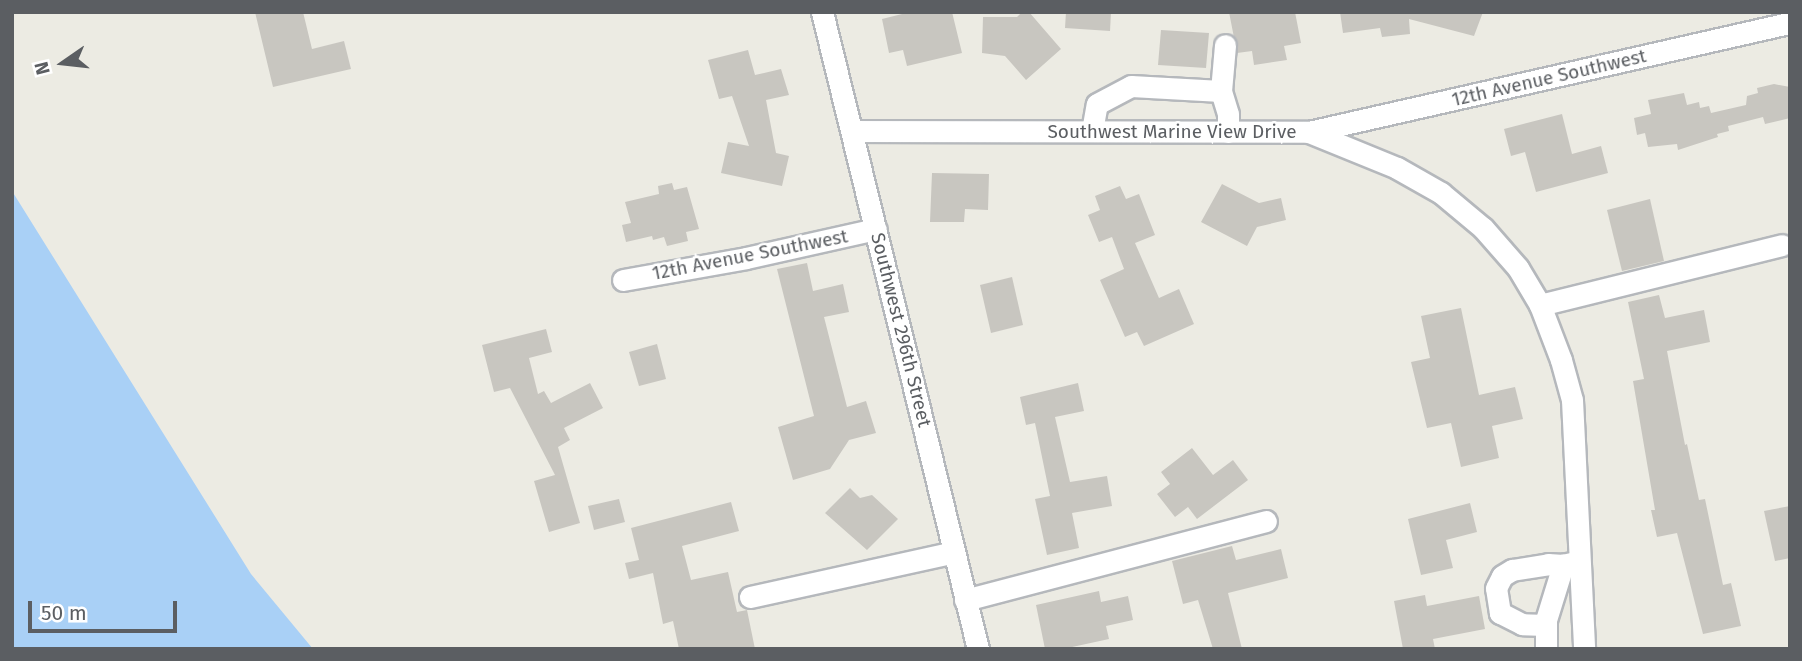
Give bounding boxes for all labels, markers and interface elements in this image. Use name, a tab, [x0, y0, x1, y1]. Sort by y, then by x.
north arrow	[28, 28, 98, 98]
street label: 12th Avenue Southwest	[1450, 45, 1648, 111]
text: N	[29, 59, 55, 77]
street label: Southwest Marine View Drive	[1047, 121, 1297, 143]
street label: 12th Avenue Southwest	[650, 225, 850, 285]
street label: Southwest 296th Street	[866, 231, 936, 429]
scale bar	[32, 588, 180, 632]
text: 50 m	[41, 600, 87, 626]

